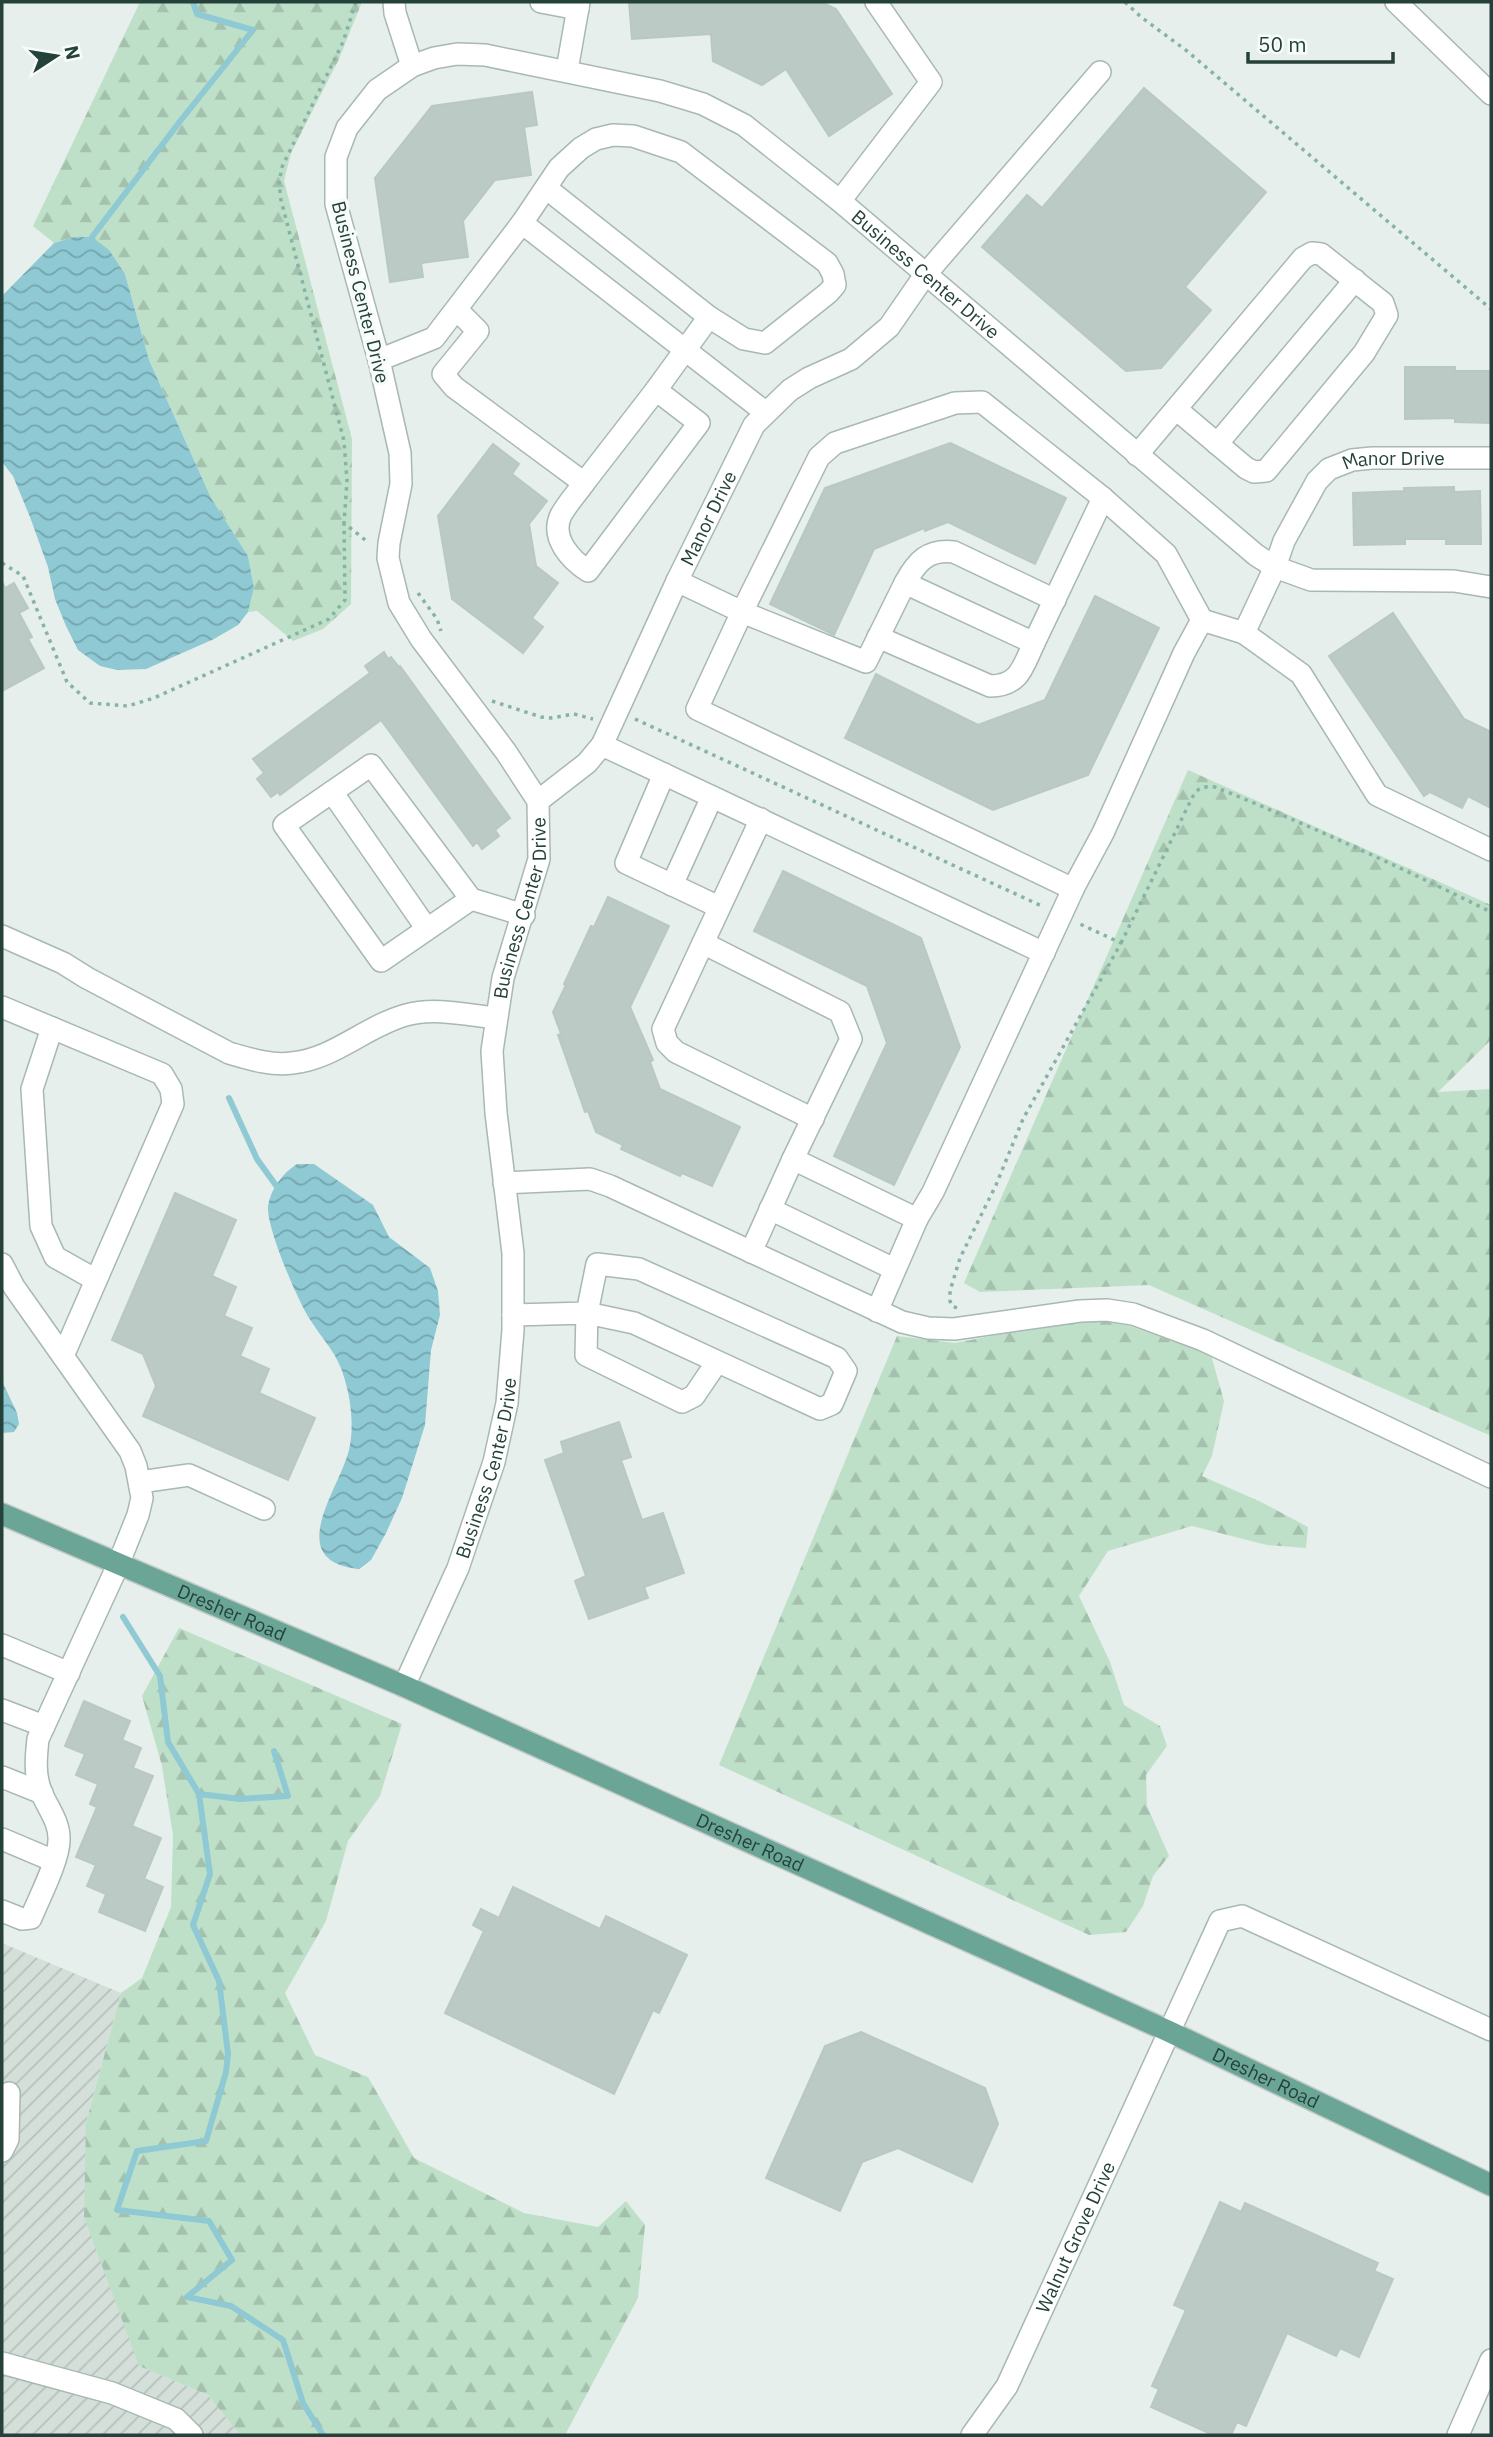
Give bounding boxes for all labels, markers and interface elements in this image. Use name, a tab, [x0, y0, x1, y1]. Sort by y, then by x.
north arrow	[21, 21, 91, 91]
scale bar	[1248, 21, 1393, 65]
text: 50 m	[1258, 30, 1307, 58]
text: N	[59, 43, 86, 62]
street label: Business Center Drive	[327, 198, 395, 386]
street label: Business Center Drive	[847, 204, 1005, 344]
street label: Manor Drive	[1338, 446, 1445, 475]
street label: Manor Drive	[675, 467, 742, 569]
street label: Business Center Drive	[488, 817, 551, 1000]
street label: Business Center Drive	[450, 1377, 521, 1562]
street label: Dresher Road	[174, 1579, 290, 1646]
street label: Dresher Road	[692, 1808, 808, 1877]
street label: Dresher Road	[1208, 2042, 1323, 2113]
street label: Walnut Grove Drive	[1030, 2158, 1120, 2317]

